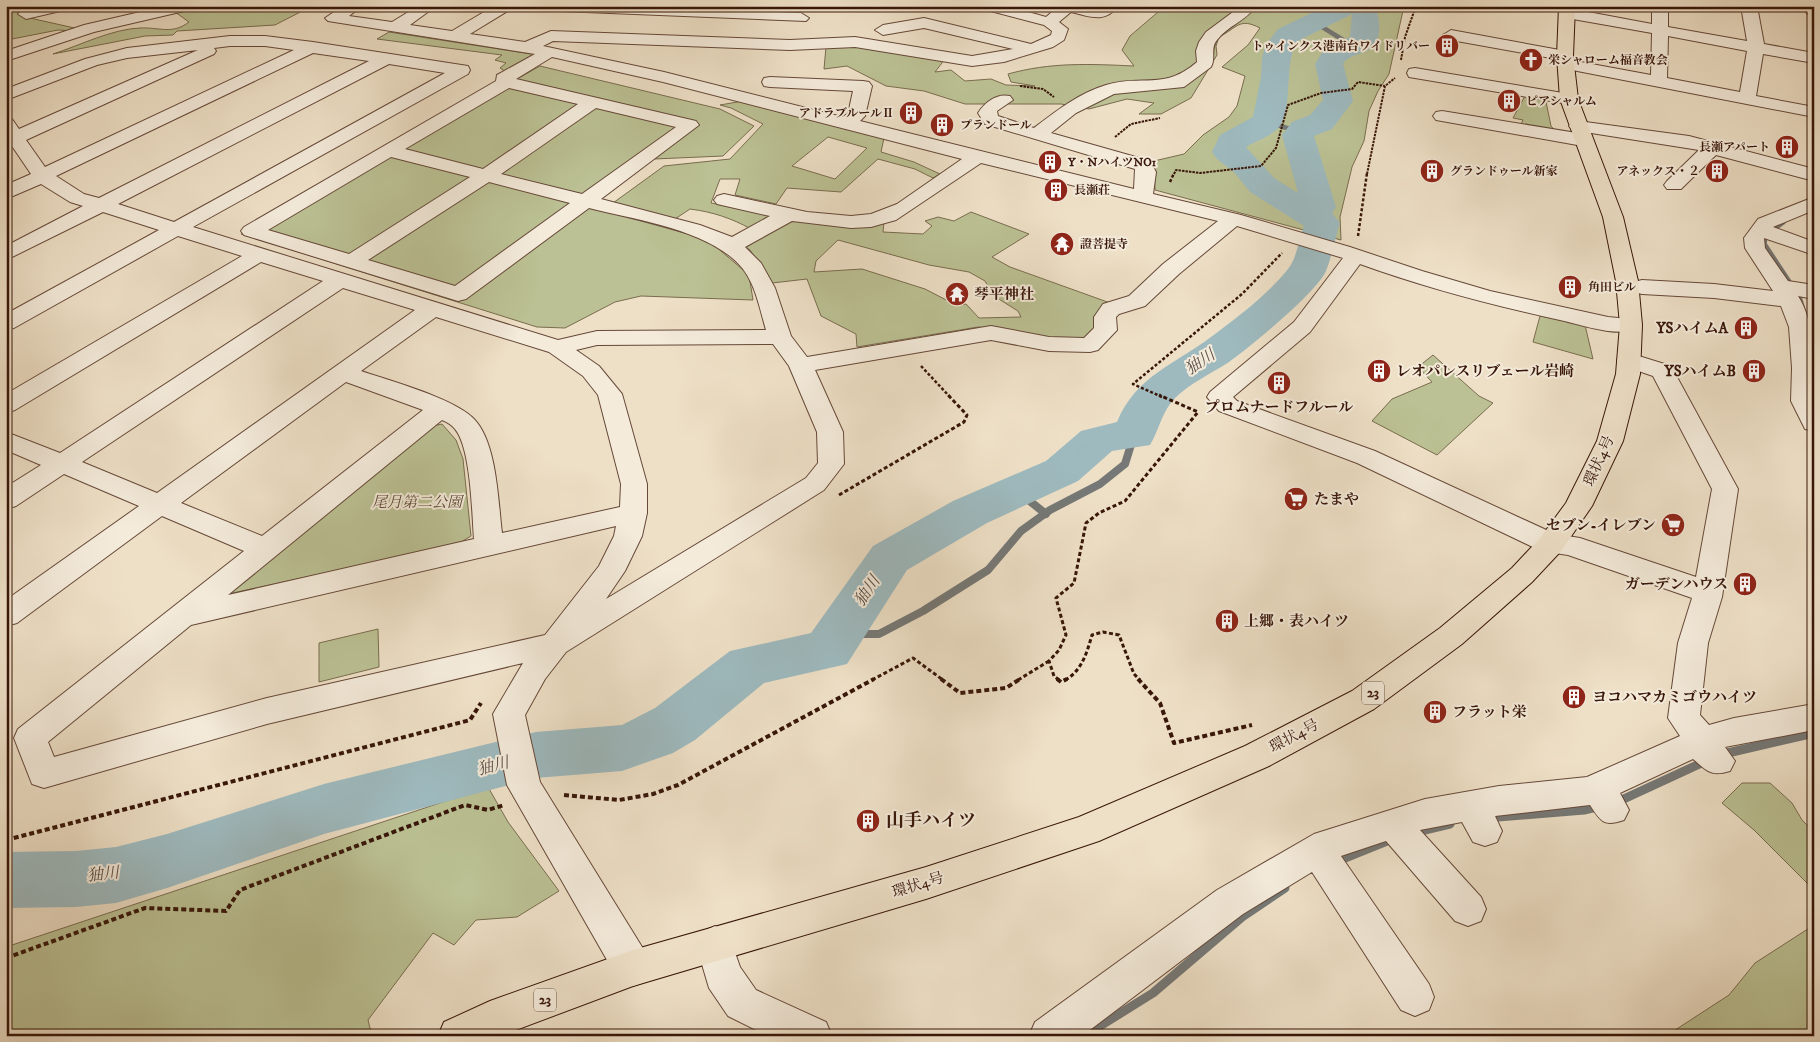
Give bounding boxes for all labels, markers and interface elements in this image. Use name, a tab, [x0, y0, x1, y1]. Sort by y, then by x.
building icon: トゥインクス港南台ワイドリバー	[1434, 33, 1460, 59]
place label: トゥインクス港南台ワイドリバー	[1251, 39, 1430, 54]
church icon: 栄シャローム福音教会	[1518, 47, 1544, 73]
place label: 栄シャローム福音教会	[1548, 53, 1668, 68]
building icon: ピアシャルム	[1496, 88, 1522, 114]
place label: ピアシャルム	[1526, 94, 1597, 109]
building icon: アドラブルールⅡ	[898, 100, 924, 126]
place label: アドラブルールⅡ	[799, 106, 894, 121]
building icon: プランドール	[929, 112, 955, 138]
place label: プランドール	[960, 118, 1032, 133]
building icon: 長瀬アパート	[1774, 134, 1800, 160]
place label: 長瀬アパート	[1699, 140, 1770, 155]
building icon: Y・NハイツNO1	[1037, 149, 1063, 175]
place label: Y・NハイツNO1	[1067, 155, 1157, 170]
building icon: グランドゥール新家	[1419, 158, 1445, 184]
building icon: アネックス・２	[1704, 158, 1730, 184]
place label: グランドゥール新家	[1450, 164, 1557, 179]
place label: アネックス・２	[1617, 164, 1700, 179]
building icon: 長瀬荘	[1043, 177, 1069, 203]
place label: 長瀬荘	[1074, 183, 1110, 198]
temple icon: 證菩提寺	[1049, 231, 1075, 257]
place label: 證菩提寺	[1080, 237, 1128, 252]
building icon: 角田ビル	[1557, 274, 1583, 300]
place label: 角田ビル	[1588, 280, 1636, 295]
temple icon: 琴平神社	[944, 281, 970, 307]
place label: 琴平神社	[974, 285, 1034, 304]
building icon: YSハイムA	[1733, 315, 1759, 341]
place label: YSハイムA	[1655, 319, 1728, 338]
water label: 㹨川	[1181, 344, 1221, 379]
building icon: レオパレスリブェール岩崎	[1366, 358, 1392, 384]
building icon: YSハイムB	[1741, 358, 1767, 384]
place label: レオパレスリブェール岩崎	[1396, 362, 1574, 381]
place label: YSハイムB	[1663, 362, 1736, 381]
building icon: プロムナードフルール	[1266, 370, 1292, 396]
place label: プロムナードフルール	[1205, 398, 1353, 417]
street label: 環状4号	[1579, 433, 1619, 489]
supermarket icon: たまや	[1283, 486, 1309, 512]
place label: たまや	[1314, 490, 1359, 509]
park label: 尾月第二公園	[372, 493, 465, 512]
supermarket icon: セブン-イレブン	[1660, 512, 1686, 538]
place label: セブン-イレブン	[1546, 516, 1656, 535]
water label: 㹨川	[850, 570, 885, 610]
building icon: ガーデンハウス	[1732, 571, 1758, 597]
place label: ガーデンハウス	[1625, 575, 1728, 594]
building icon: 上郷・表ハイツ	[1214, 608, 1240, 634]
place label: 上郷・表ハイツ	[1244, 612, 1349, 631]
road number: 23	[1362, 681, 1384, 704]
building icon: ヨコハマカミゴウハイツ	[1561, 684, 1587, 710]
place label: ヨコハマカミゴウハイツ	[1592, 688, 1757, 707]
building icon: フラット栄	[1422, 699, 1448, 725]
place label: フラット栄	[1452, 703, 1527, 722]
street label: 環状4号	[1266, 715, 1322, 757]
water label: 㹨川	[475, 752, 513, 780]
building icon: 山手ハイツ	[855, 808, 881, 834]
place label: 山手ハイツ	[886, 810, 976, 832]
water label: 㹨川	[86, 862, 122, 886]
street label: 環状4号	[890, 868, 946, 902]
road number: 23	[534, 988, 556, 1012]

